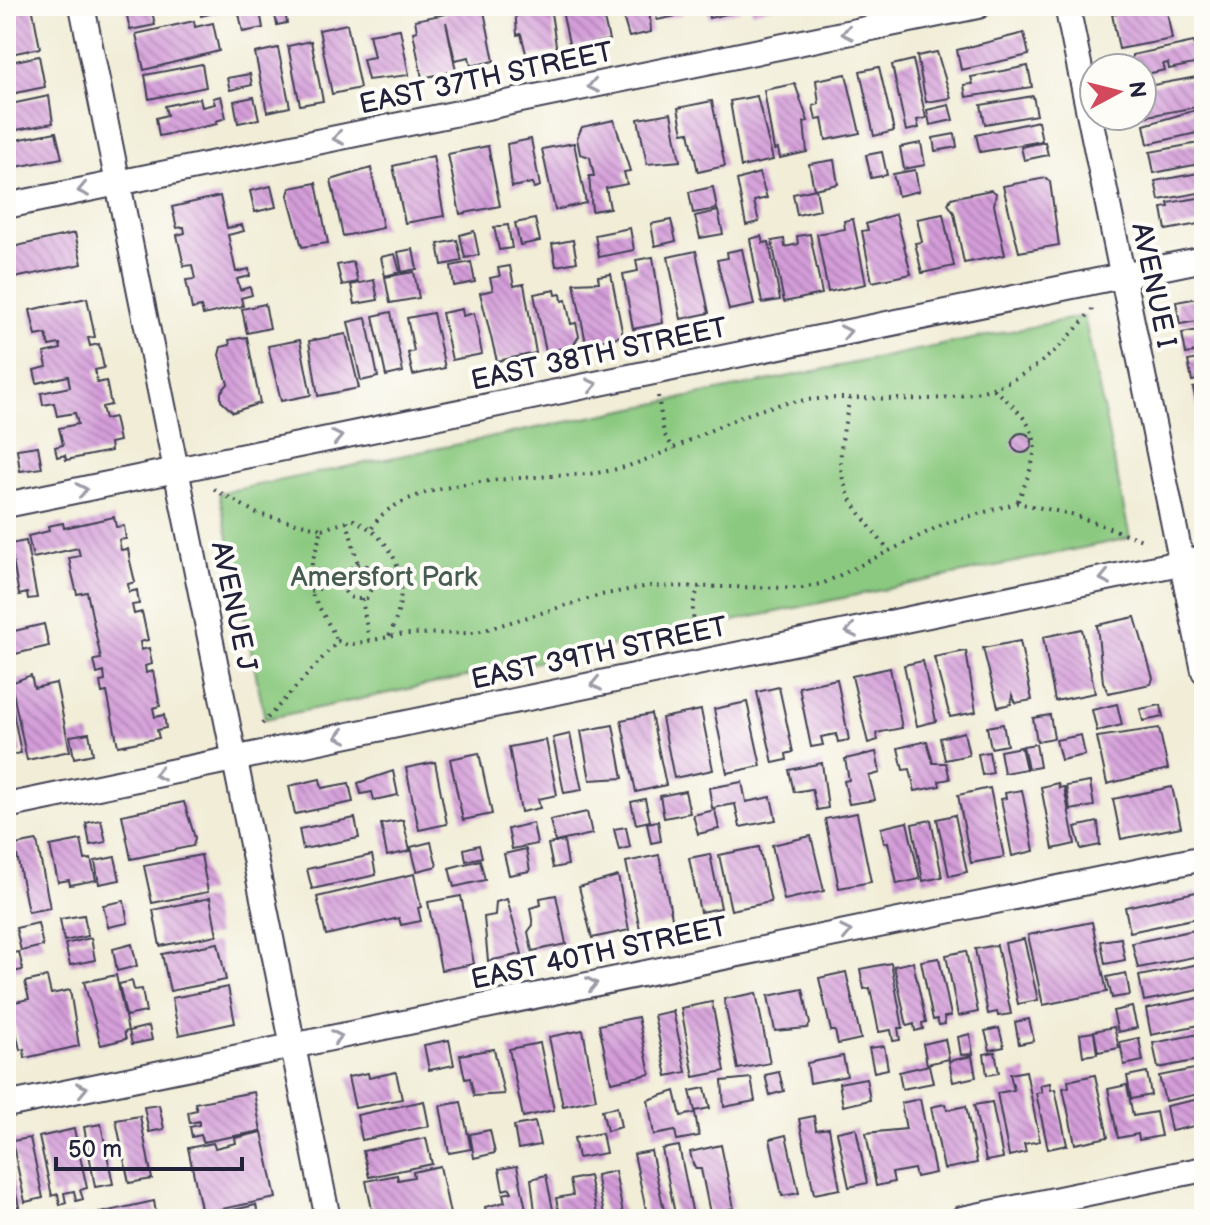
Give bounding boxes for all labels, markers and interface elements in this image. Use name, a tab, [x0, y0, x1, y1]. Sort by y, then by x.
one-way arrow	[841, 24, 854, 41]
street label: EAST 37TH STREET	[356, 35, 616, 121]
north arrow	[1078, 52, 1158, 132]
one-way arrow	[586, 76, 599, 93]
text: N	[1122, 80, 1151, 100]
one-way arrow	[332, 129, 345, 146]
one-way arrow	[77, 181, 90, 198]
street label: AVENUE I	[1124, 220, 1183, 351]
street label: EAST 38TH STREET	[468, 311, 731, 398]
one-way arrow	[839, 324, 853, 341]
one-way arrow	[584, 377, 598, 394]
one-way arrow	[330, 430, 344, 447]
one-way arrow	[76, 482, 89, 499]
street label: AVENUE J	[204, 538, 264, 675]
park label: Amersfort Park	[290, 561, 478, 594]
one-way arrow	[1099, 569, 1113, 586]
street label: EAST 39TH STREET	[468, 610, 731, 697]
one-way arrow	[844, 622, 858, 639]
one-way arrow	[590, 675, 603, 692]
one-way arrow	[335, 727, 348, 744]
one-way arrow	[153, 765, 166, 782]
street label: EAST 40TH STREET	[468, 910, 731, 997]
one-way arrow	[839, 924, 853, 941]
one-way arrow	[585, 977, 598, 994]
one-way arrow	[330, 1029, 343, 1046]
one-way arrow	[76, 1082, 89, 1099]
scale bar	[56, 1121, 242, 1171]
text: 50 m	[68, 1135, 122, 1164]

